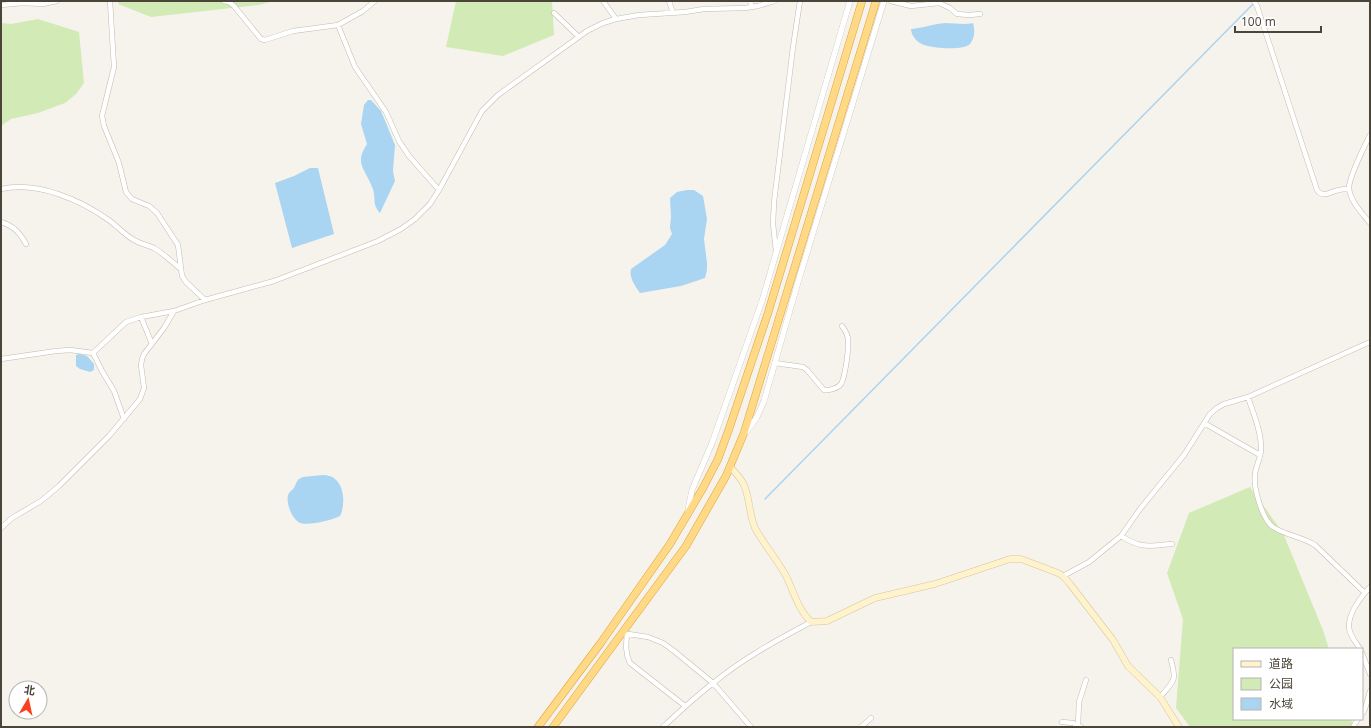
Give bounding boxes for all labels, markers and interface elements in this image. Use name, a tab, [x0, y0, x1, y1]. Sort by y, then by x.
scale bar	[1235, 8, 1321, 34]
text: 100 m	[1241, 13, 1276, 30]
legend	[1233, 648, 1363, 720]
text: 道路	[1269, 655, 1293, 672]
text: 公园	[1269, 675, 1293, 692]
north arrow	[8, 680, 48, 720]
text: 北	[23, 681, 36, 698]
text: 水域	[1269, 695, 1293, 712]

